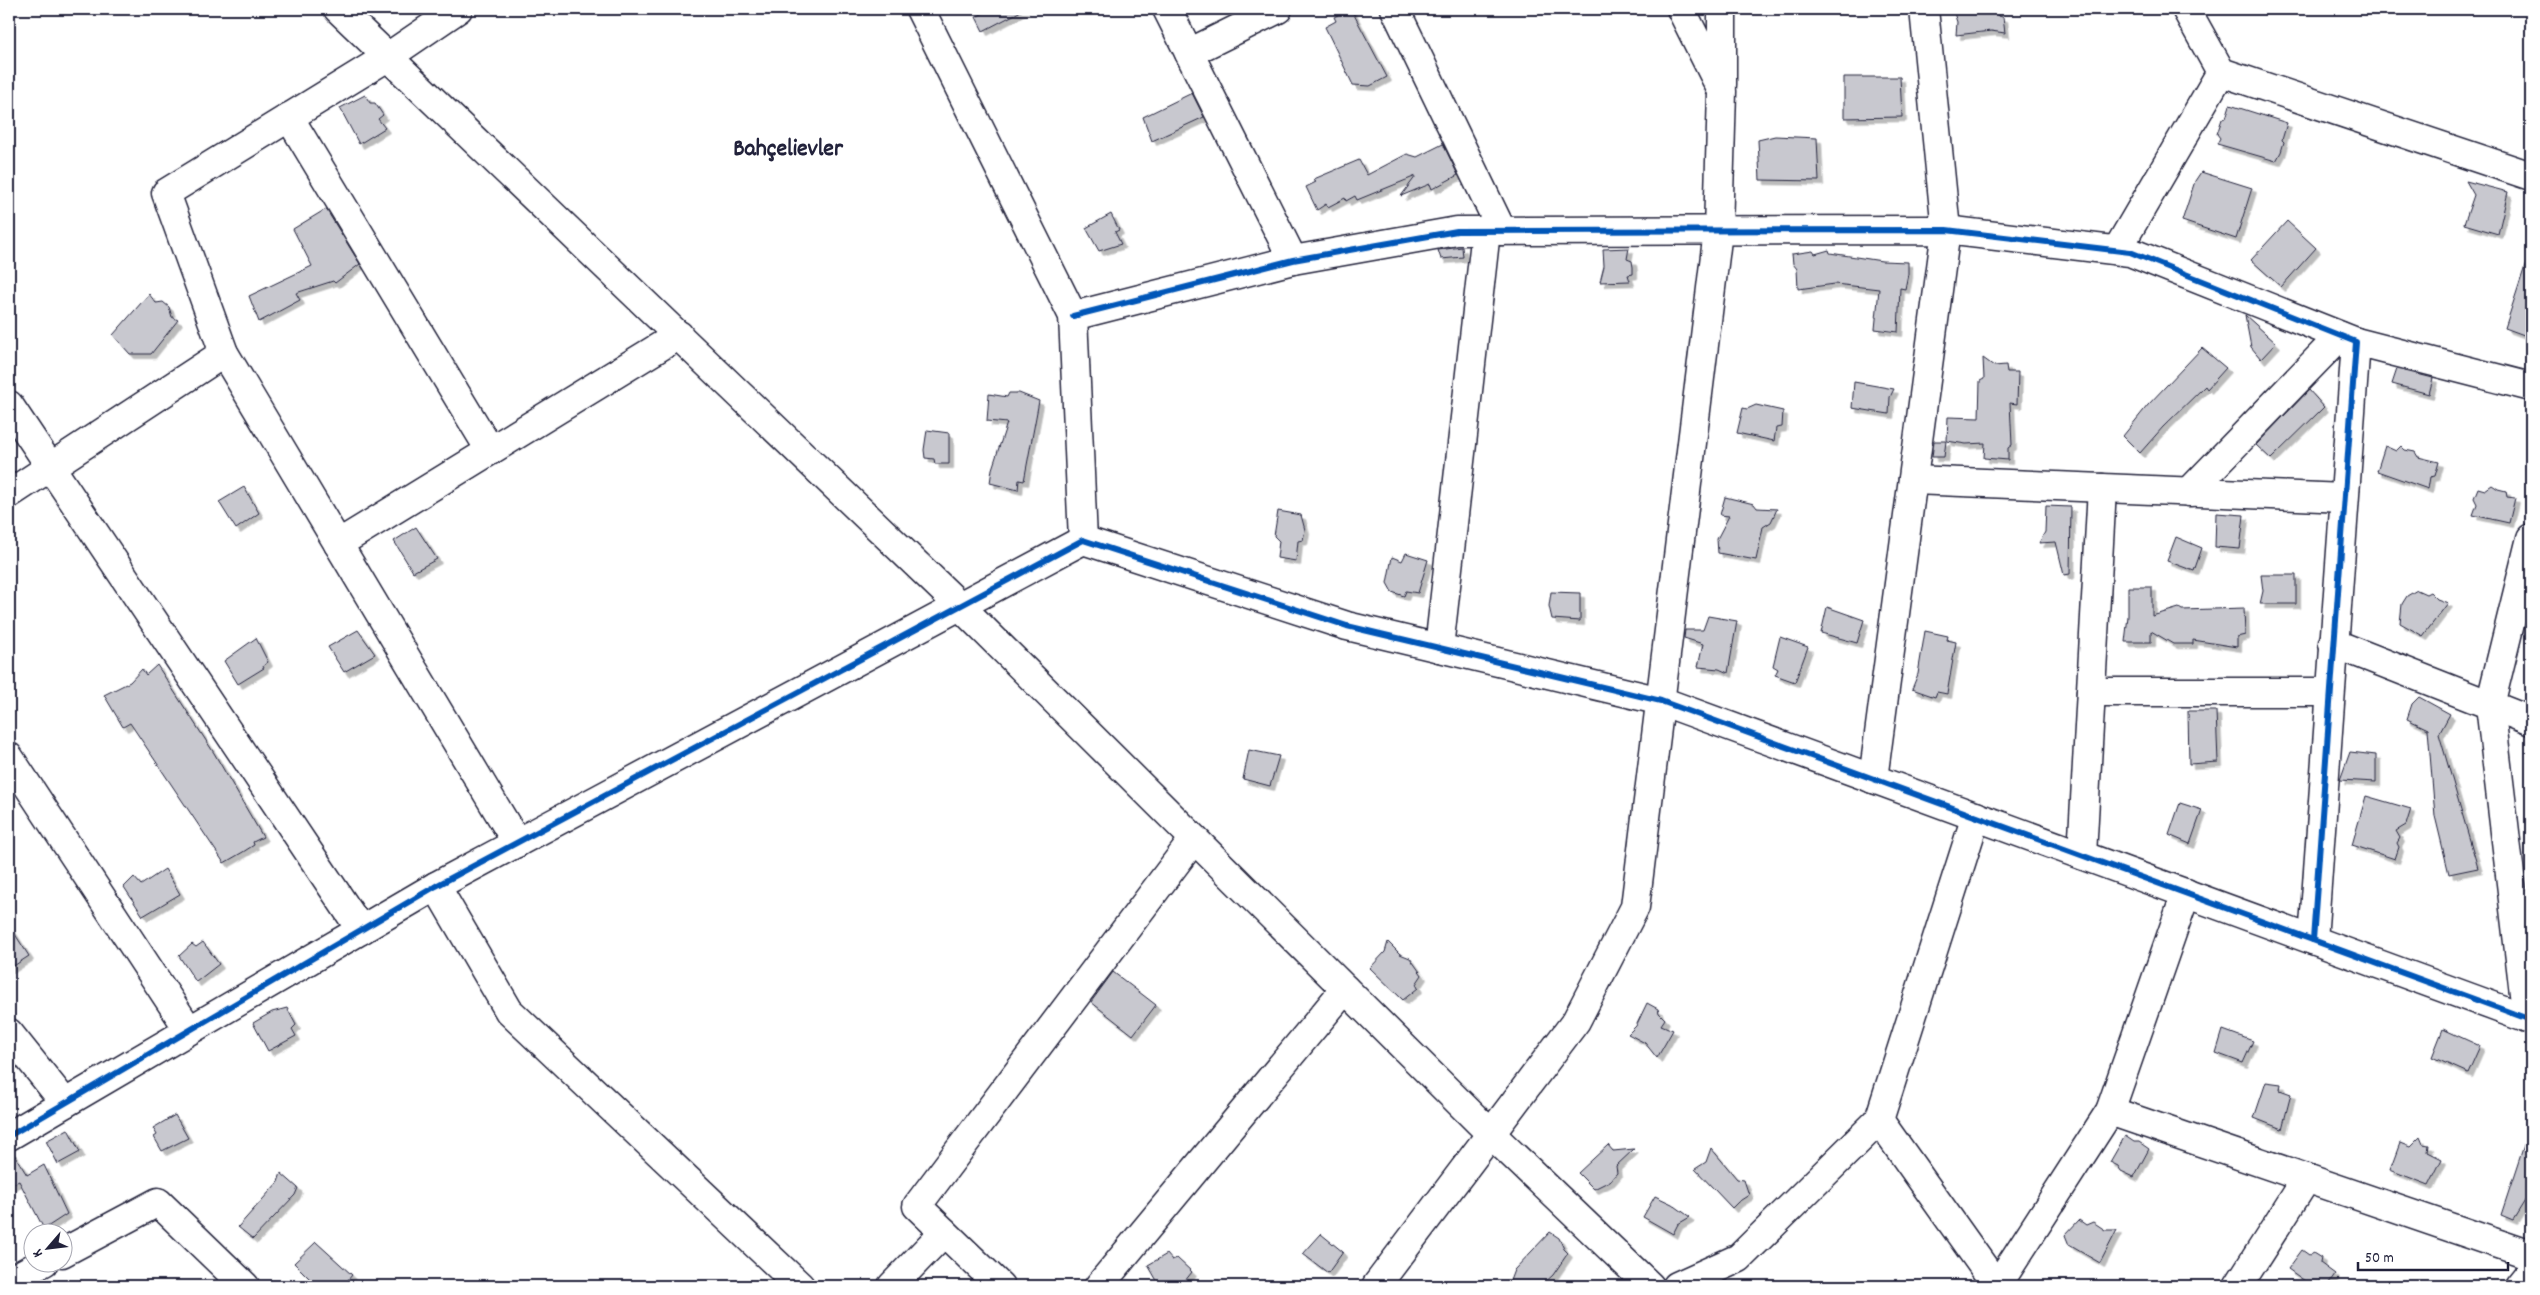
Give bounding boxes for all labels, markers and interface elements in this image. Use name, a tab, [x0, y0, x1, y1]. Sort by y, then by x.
district label: Bahçelievler	[733, 133, 844, 167]
north arrow	[22, 1222, 72, 1272]
scale bar	[2358, 1240, 2508, 1272]
text: K	[28, 1245, 49, 1261]
text: 50 m	[2365, 1248, 2394, 1270]

